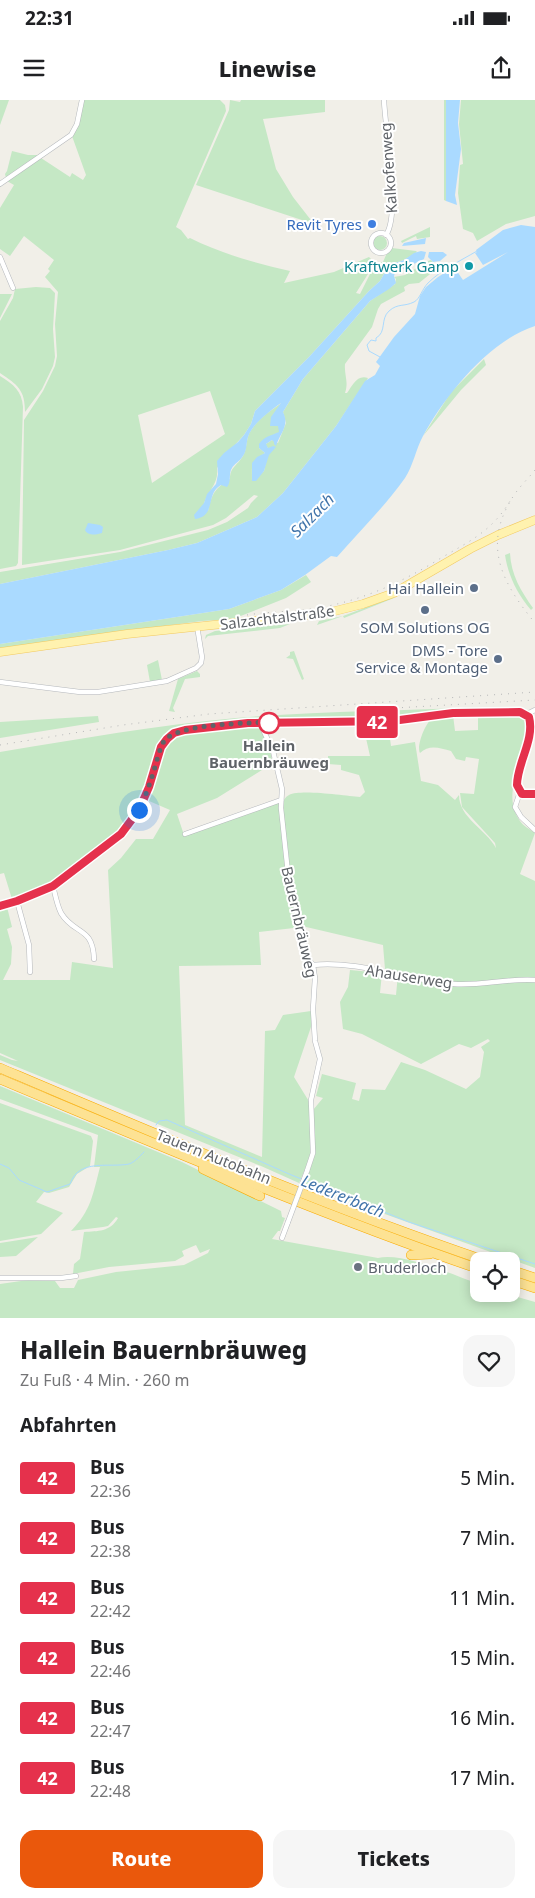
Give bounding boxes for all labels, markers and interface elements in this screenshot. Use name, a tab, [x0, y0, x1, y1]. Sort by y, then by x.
text: 22:31	[25, 5, 74, 31]
text: Linewise	[219, 53, 316, 83]
icon: menu	[20, 54, 48, 82]
icon: share	[487, 54, 515, 82]
street label: Kalkofenweg	[375, 122, 401, 214]
place label: Revit Tyres	[286, 214, 362, 234]
marker: Revit Tyres	[366, 218, 378, 230]
place label: Kraftwerk Gamp	[344, 256, 459, 276]
marker: Kraftwerk Gamp	[463, 260, 475, 272]
water label: Salzach	[285, 488, 339, 542]
place label: Hai Hallein	[388, 578, 464, 598]
marker: Hai Hallein	[468, 582, 480, 594]
street label: Salzachtalstraße	[219, 600, 335, 634]
marker: SOM Solutions OG	[419, 604, 431, 616]
place label: SOM Solutions OG	[360, 617, 490, 637]
place label: DMS - Tore Service & Montage	[356, 640, 488, 677]
marker: DMS - Tore Service & Montage	[492, 653, 504, 665]
line badge: 42	[354, 706, 400, 738]
text: 42	[367, 710, 387, 734]
marker: Hallein Bauernbräuweg	[258, 712, 280, 734]
place label: Hallein Bauernbräuweg	[209, 735, 329, 772]
your location	[127, 798, 152, 823]
street label: Bauernbräuweg	[277, 864, 323, 980]
street label: Ahauserweg	[364, 959, 454, 993]
street label: Tauern Autobahn	[154, 1124, 274, 1188]
water label: Ledererbach	[298, 1169, 388, 1223]
map controls	[470, 1252, 520, 1302]
button: locate	[470, 1252, 520, 1302]
place label: Bruderloch	[368, 1257, 447, 1277]
marker: Bruderloch	[352, 1261, 364, 1273]
text: Hallein Bauernbräuweg	[20, 1333, 307, 1366]
button: heart	[463, 1335, 515, 1387]
text: Zu Fuß · 4 Min. · 260 m	[20, 1369, 189, 1391]
text: Abfahrten	[20, 1412, 117, 1438]
text: Bus	[90, 1454, 125, 1480]
text: 5 Min.	[460, 1465, 515, 1491]
text: 42	[37, 1466, 58, 1490]
text: 22:36	[90, 1480, 131, 1502]
text: Bus	[90, 1514, 125, 1540]
text: 7 Min.	[460, 1525, 515, 1551]
text: 42	[37, 1526, 58, 1550]
text: 22:38	[90, 1540, 131, 1562]
text: Bus	[90, 1574, 125, 1600]
text: 11 Min.	[449, 1585, 515, 1611]
text: 42	[37, 1586, 58, 1610]
text: 22:42	[90, 1600, 131, 1622]
text: Bus	[90, 1634, 125, 1660]
text: 15 Min.	[449, 1645, 515, 1671]
text: 42	[37, 1646, 58, 1670]
text: 22:46	[90, 1660, 131, 1682]
text: Bus	[90, 1694, 125, 1720]
text: 16 Min.	[449, 1705, 515, 1731]
text: 42	[37, 1706, 58, 1730]
text: 22:47	[90, 1720, 131, 1742]
text: Bus	[90, 1754, 125, 1780]
text: 17 Min.	[449, 1765, 515, 1791]
text: 42	[37, 1766, 58, 1790]
text: 22:48	[90, 1780, 131, 1802]
button: Route	[20, 1830, 263, 1888]
button: Tickets	[273, 1830, 515, 1888]

